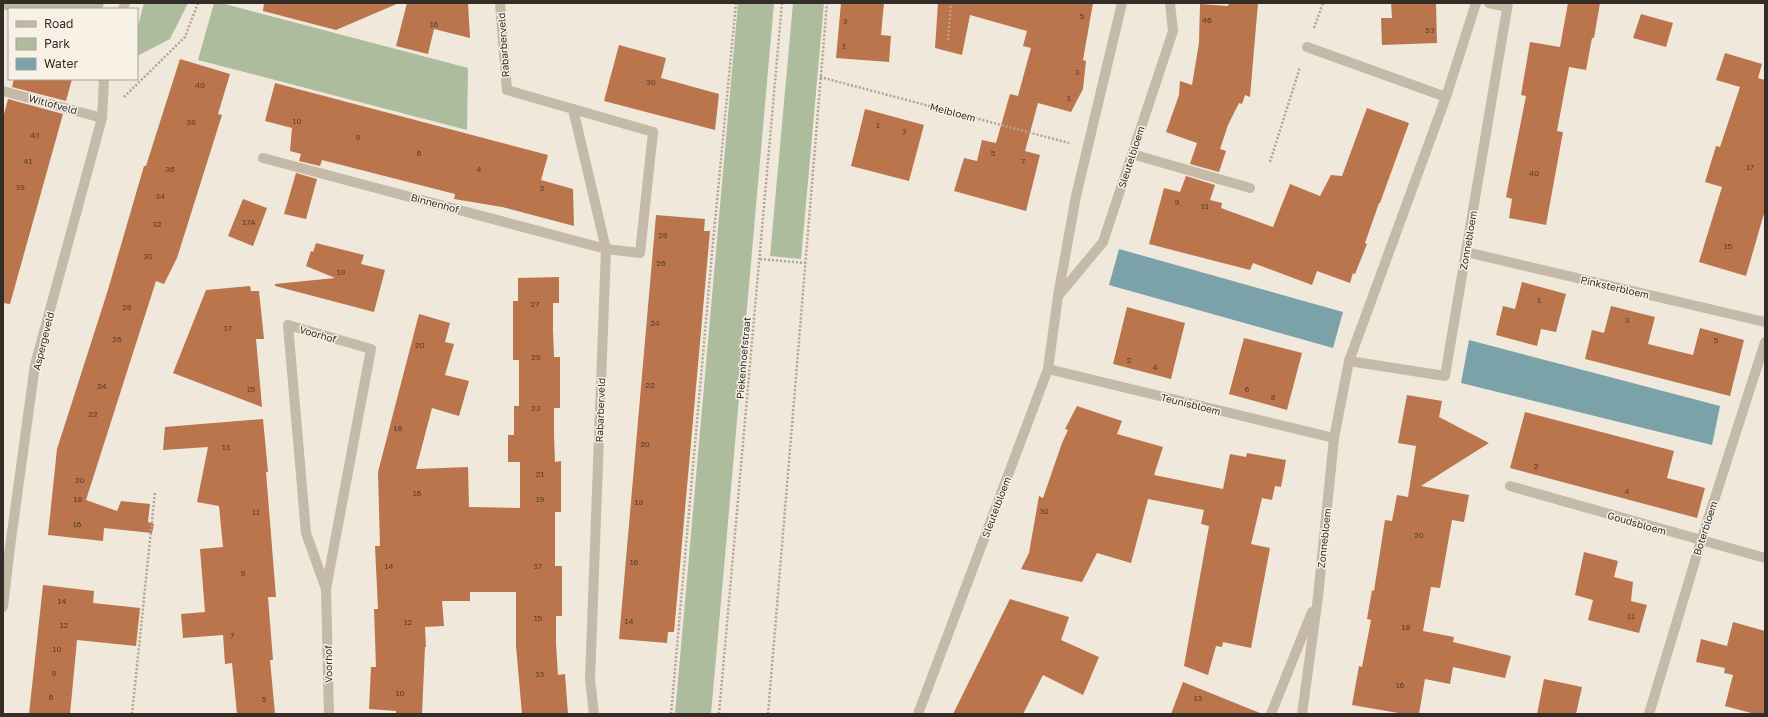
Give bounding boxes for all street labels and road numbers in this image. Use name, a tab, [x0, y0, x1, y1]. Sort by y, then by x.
street label: Rabarberveld	[495, 12, 511, 78]
street label: Witlofveld	[27, 92, 79, 116]
street label: Meibloem	[929, 100, 977, 124]
street label: Sleutelbloem	[1115, 124, 1147, 189]
street label: Binnenhof	[410, 191, 461, 215]
street label: Zonnebloem	[1457, 209, 1479, 270]
street label: Pinksterbloem	[1580, 273, 1651, 301]
street label: Aspergeveld	[30, 310, 56, 372]
street label: Piekenhoefstraat	[733, 317, 753, 399]
street label: Voorhof	[298, 323, 338, 345]
street label: Rabarberveld	[593, 377, 607, 443]
street label: Teunisbloem	[1160, 391, 1222, 417]
street label: Sleutelbloem	[979, 475, 1013, 539]
street label: Boterbloem	[1691, 499, 1719, 557]
street label: Zonnebloem	[1315, 507, 1333, 568]
street label: Goudsbloem	[1606, 509, 1668, 537]
street label: Voorhof	[322, 645, 334, 683]

